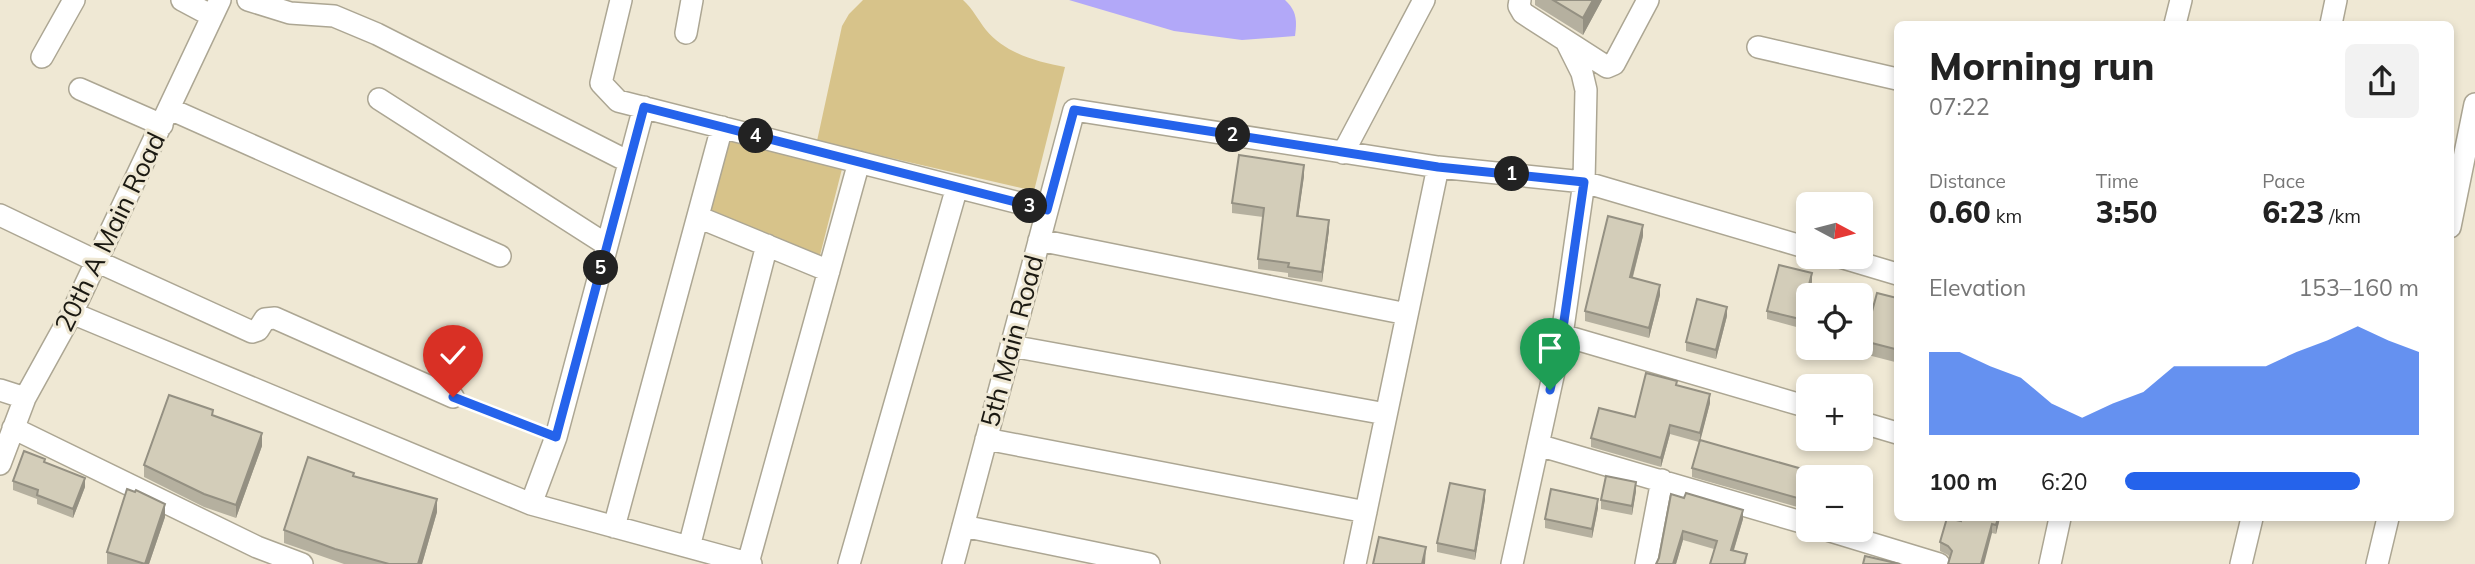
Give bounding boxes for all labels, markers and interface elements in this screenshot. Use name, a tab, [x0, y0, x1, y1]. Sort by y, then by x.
text: Morning run	[1929, 42, 2155, 90]
button: share	[2345, 44, 2419, 118]
text: 07:22	[1929, 92, 1989, 121]
pin: 4	[738, 118, 774, 154]
pin: 2	[1216, 118, 1250, 152]
text: 2	[1227, 122, 1238, 146]
text: 4	[750, 123, 761, 147]
street label: 20th A Main Road	[47, 127, 172, 337]
pin: 1	[1494, 156, 1530, 192]
text: 1	[1506, 161, 1517, 185]
text: Distance	[1929, 169, 2006, 193]
text: Time	[2096, 169, 2139, 193]
text: Pace	[2262, 169, 2305, 193]
pin: 3	[1012, 188, 1048, 224]
north arrow	[1796, 192, 1872, 270]
map controls	[1796, 192, 1873, 542]
text: 3	[1024, 193, 1035, 217]
text: 0.60	[1929, 193, 1991, 231]
text: 3:50	[2096, 193, 2157, 231]
text: 6:23	[2262, 193, 2324, 231]
text: km	[1991, 204, 2022, 228]
text: /km	[2324, 204, 2361, 228]
pin: 5	[584, 250, 618, 286]
street label: 5th Main Road	[973, 251, 1050, 430]
text: 5	[595, 255, 606, 279]
text: Elevation	[1929, 273, 2026, 302]
text: 153–160 m	[2298, 273, 2419, 302]
button: locate	[1796, 283, 1873, 360]
pin	[1520, 318, 1580, 390]
pin	[423, 325, 483, 397]
icon: arrive	[1531, 329, 1569, 367]
icon: check	[434, 336, 472, 374]
button: +	[1796, 374, 1873, 451]
button: −	[1796, 465, 1873, 542]
text: 100 m	[1929, 467, 1997, 496]
text: 6:20	[2041, 467, 2088, 496]

